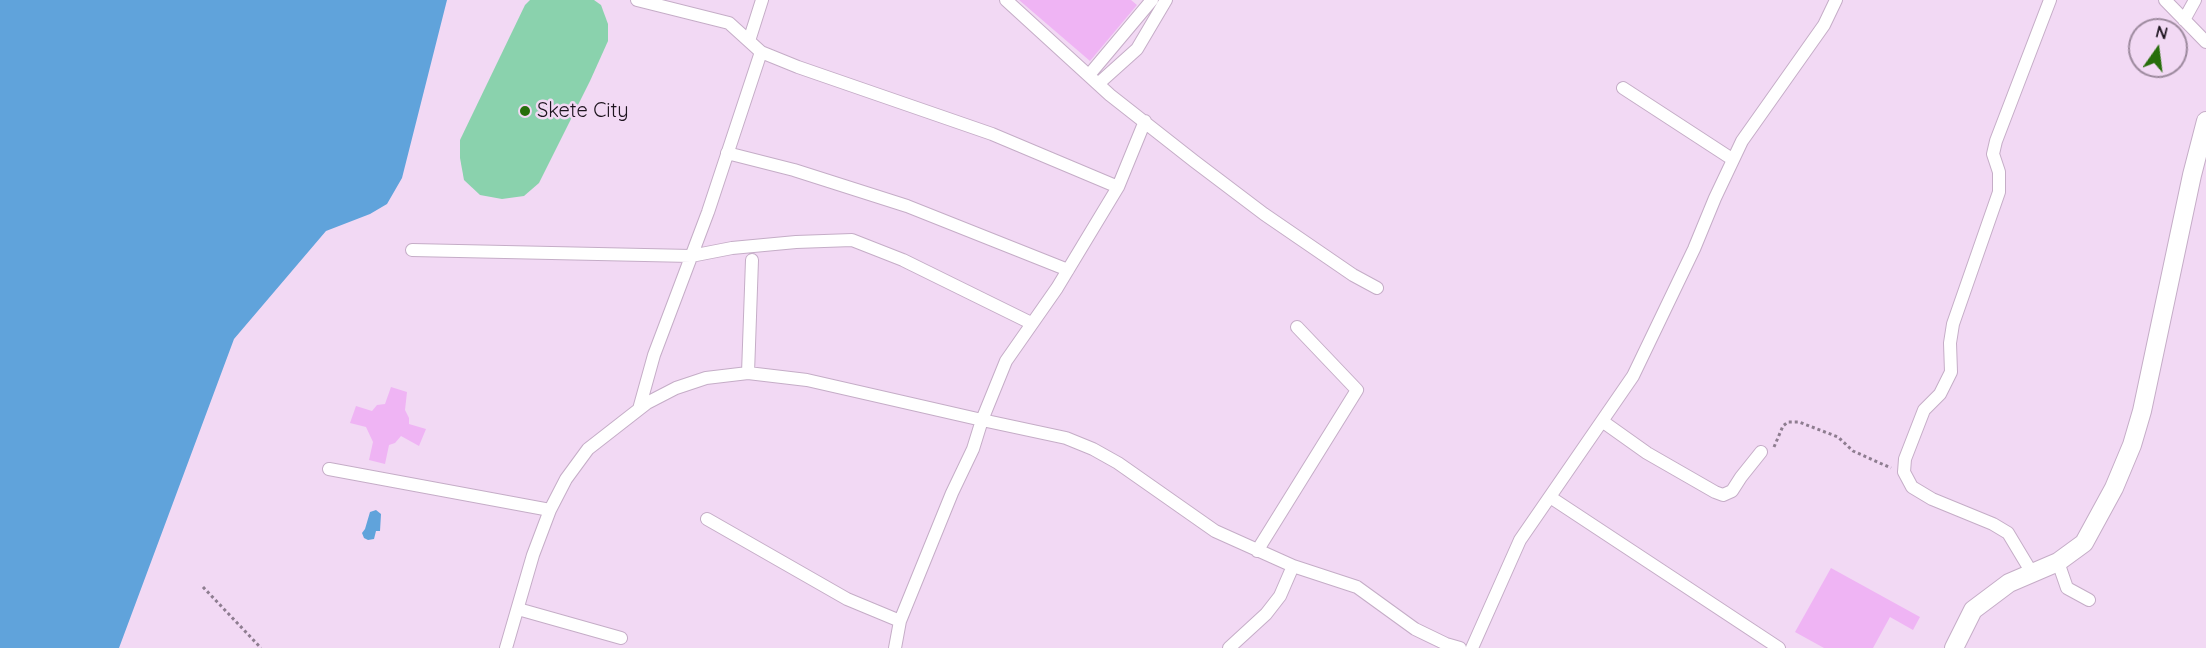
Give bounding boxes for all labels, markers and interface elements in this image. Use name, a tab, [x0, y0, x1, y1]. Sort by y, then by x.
north arrow	[2128, 18, 2188, 78]
text: N	[2154, 21, 2170, 44]
place label: Skete City	[537, 99, 629, 123]
marker: Skete City	[518, 104, 532, 118]

